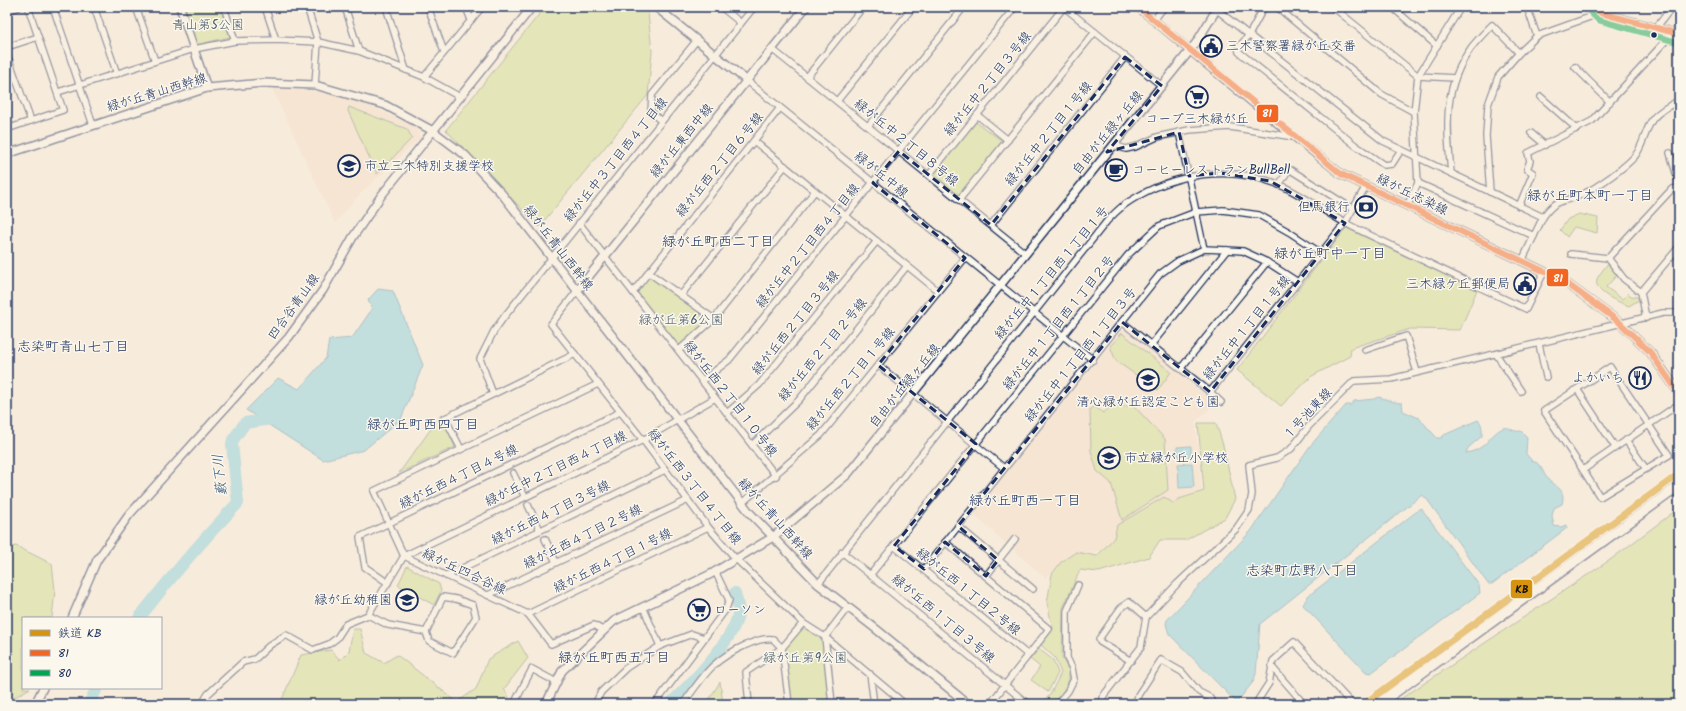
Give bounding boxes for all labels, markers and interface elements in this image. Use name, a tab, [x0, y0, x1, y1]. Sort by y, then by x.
park label: 青山第5公園	[172, 15, 244, 36]
street label: 緑が丘中２丁目３号線	[939, 26, 1038, 141]
unlabelled marker	[1649, 30, 1659, 40]
public building icon: 三木警察署緑が丘交番	[1198, 33, 1224, 59]
place label: 三木警察署緑が丘交番	[1226, 36, 1356, 57]
street label: 緑が丘青山西幹線	[104, 67, 211, 118]
street label: 緑が丘中２丁目１号線	[1000, 76, 1099, 191]
supermarket icon: コープ三木緑が丘	[1184, 84, 1210, 110]
street label: 自由が丘緑ヶ丘線	[1067, 85, 1150, 180]
street label: 緑が丘中３丁目西４丁目線	[559, 92, 674, 227]
street label: 緑が丘中２丁目８号線	[849, 94, 964, 193]
street label: 緑が丘東西中線	[645, 98, 719, 183]
line badge: 81	[1256, 104, 1279, 123]
text: 81	[1262, 105, 1273, 123]
street label: 緑が丘西２丁目６号線	[671, 107, 770, 222]
place label: コープ三木緑が丘	[1145, 109, 1249, 130]
street label: 緑が丘中線	[849, 146, 914, 204]
school or university icon: 市立三木特別支援学校	[336, 153, 362, 179]
place label: 市立三木特別支援学校	[364, 156, 494, 177]
cafe icon: コーヒーレストランBullBell	[1103, 157, 1129, 183]
place label: コーヒーレストランBullBell	[1132, 160, 1290, 181]
street label: 緑が丘志染線	[1372, 168, 1453, 222]
street label: 緑が丘中２丁目西４丁目線	[751, 178, 866, 313]
district label: 緑が丘町本町一丁目	[1527, 185, 1653, 207]
bank icon: 但馬銀行	[1353, 194, 1379, 220]
place label: 但馬銀行	[1298, 197, 1350, 218]
street label: 緑が丘青山西幹線	[518, 201, 599, 296]
street label: 緑が丘中１丁目西１丁目１号	[990, 202, 1114, 344]
district label: 緑が丘町西二丁目	[662, 231, 774, 253]
district label: 緑が丘町中一丁目	[1274, 243, 1386, 265]
street label: 緑が丘中１丁目西１丁目２号	[998, 251, 1120, 395]
street label: 緑が丘西２丁目３号線	[747, 265, 846, 380]
street label: 四合谷青山線	[263, 268, 326, 345]
line badge: 81	[1546, 268, 1569, 287]
street label: 緑が丘中１丁目１号線	[1198, 270, 1297, 385]
text: 81	[1553, 270, 1564, 288]
public building icon: 三木緑ケ丘郵便局	[1512, 271, 1538, 297]
place label: 三木緑ケ丘郵便局	[1406, 274, 1510, 295]
street label: 緑が丘中１丁目西１丁目３号	[1020, 283, 1142, 427]
street label: 緑が丘西２丁目２号線	[773, 293, 873, 407]
park label: 緑が丘第6公園	[638, 310, 724, 331]
street label: 緑が丘西２丁目１号線	[801, 322, 901, 436]
district label: 志染町青山七丁目	[17, 336, 129, 358]
street label: 緑が丘西２丁目１０号線	[678, 336, 783, 463]
street label: 自由が丘緑ヶ丘線	[864, 338, 947, 433]
restaurant icon: よかいち	[1627, 365, 1653, 391]
school or university icon: 清心緑が丘認定こども園	[1135, 367, 1161, 393]
place label: よかいち	[1572, 368, 1624, 389]
street label: １号池東線	[1278, 382, 1339, 445]
place label: 清心緑が丘認定こども園	[1076, 392, 1220, 413]
district label: 緑が丘町西四丁目	[367, 414, 479, 436]
street label: 緑が丘西３丁目４丁目線	[642, 424, 747, 551]
street label: 緑が丘中２丁目西４丁目線	[481, 425, 632, 513]
street label: 緑が丘西４丁目４号線	[396, 439, 523, 515]
school or university icon: 市立緑が丘小学校	[1096, 445, 1122, 471]
place label: 市立緑が丘小学校	[1124, 448, 1228, 469]
water label: 藪下川	[207, 453, 233, 497]
street label: 緑が丘青山西幹線	[732, 473, 818, 565]
street label: 緑が丘西４丁目３号線	[488, 475, 615, 551]
district label: 緑が丘町西一丁目	[969, 490, 1081, 512]
street label: 緑が丘西４丁目２号線	[520, 499, 647, 575]
street label: 緑が丘西４丁目１号線	[550, 523, 677, 599]
street label: 緑が丘四合谷線	[418, 543, 511, 601]
street label: 緑が丘西１丁目２号線	[911, 543, 1026, 642]
district label: 志染町広野八丁目	[1246, 560, 1358, 582]
street label: 緑が丘西１丁目３号線	[886, 569, 1000, 669]
line badge: KB	[1510, 579, 1533, 599]
text: KB	[1515, 581, 1529, 599]
school or university icon: 緑が丘幼稚園	[394, 587, 420, 613]
place label: 緑が丘幼稚園	[314, 590, 392, 611]
supermarket icon: ローソン	[686, 597, 712, 623]
place label: ローソン	[714, 600, 766, 621]
legend	[22, 617, 162, 689]
text: 鉄道 KB	[58, 624, 102, 643]
text: 81	[58, 644, 69, 663]
district label: 緑が丘町西五丁目	[558, 647, 670, 669]
park label: 緑が丘第9公園	[763, 648, 847, 669]
text: 80	[58, 664, 71, 683]

